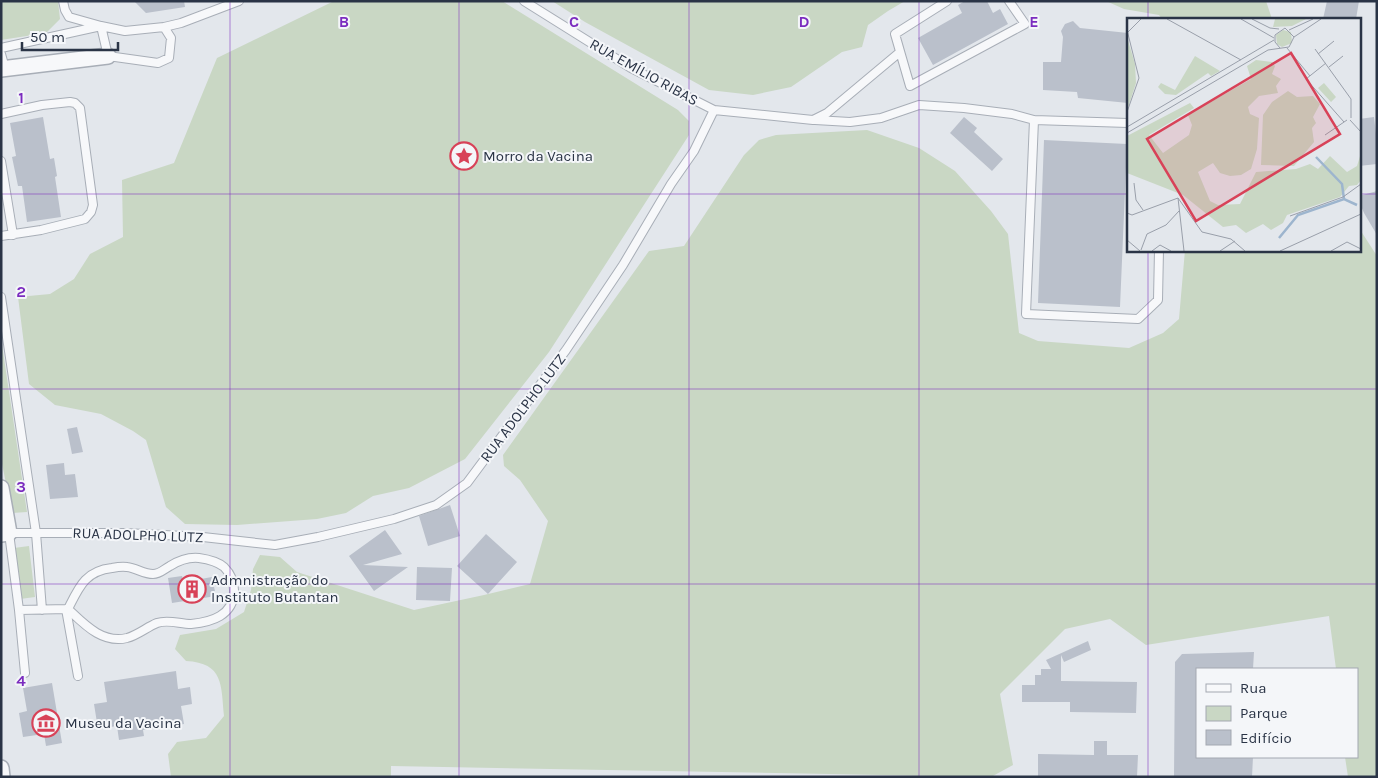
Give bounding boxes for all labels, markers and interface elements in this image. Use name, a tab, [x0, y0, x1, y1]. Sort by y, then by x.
text: B	[339, 12, 349, 31]
text: C	[569, 12, 579, 31]
text: D	[799, 12, 810, 31]
text: E	[1029, 12, 1039, 31]
inset map	[1127, 18, 1360, 251]
scale bar	[22, 20, 119, 52]
text: 50 m	[30, 28, 65, 46]
street label: RUA EMÍLIO RIBAS	[587, 35, 701, 109]
text: 1	[18, 88, 24, 107]
place icon: Morro da Vacina	[449, 141, 479, 171]
place label: Morro da Vacina	[483, 147, 593, 165]
text: 2	[16, 282, 26, 301]
street label: RUA ADOLPHO LUTZ	[476, 350, 570, 466]
text: 3	[16, 477, 26, 496]
street label: RUA ADOLPHO LUTZ	[72, 524, 204, 546]
place label: Admnistração do Instituto Butantan	[211, 571, 339, 606]
building icon: Admnistração do Instituto Butantan	[177, 574, 207, 604]
legend	[1196, 668, 1358, 758]
text: 4	[16, 671, 26, 690]
text: Rua	[1240, 679, 1267, 697]
text: Parque	[1240, 704, 1288, 722]
museum icon: Museu da Vacina	[31, 708, 61, 738]
place label: Museu da Vacina	[65, 714, 181, 732]
text: Edifício	[1240, 729, 1292, 747]

